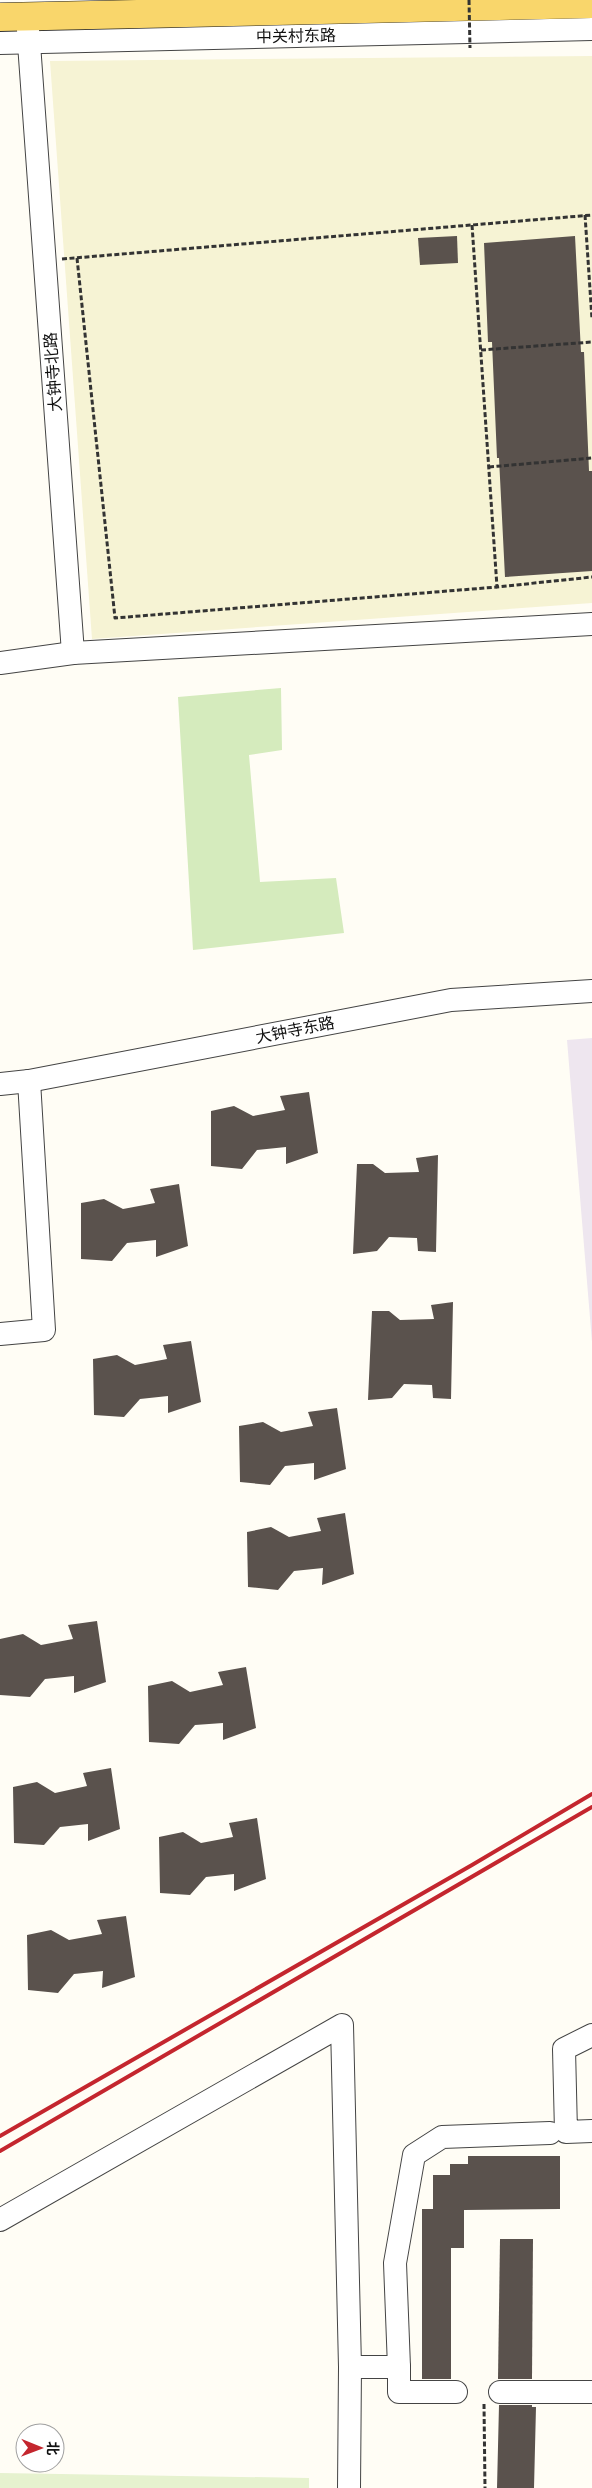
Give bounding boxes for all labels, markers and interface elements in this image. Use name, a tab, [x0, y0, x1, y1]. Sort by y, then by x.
street label: 中关村东路	[256, 26, 336, 46]
street label: 大钟寺北路	[41, 331, 65, 413]
street label: 大钟寺东路	[254, 1013, 336, 1047]
north arrow	[15, 2423, 65, 2473]
text: 北	[44, 2441, 61, 2455]

